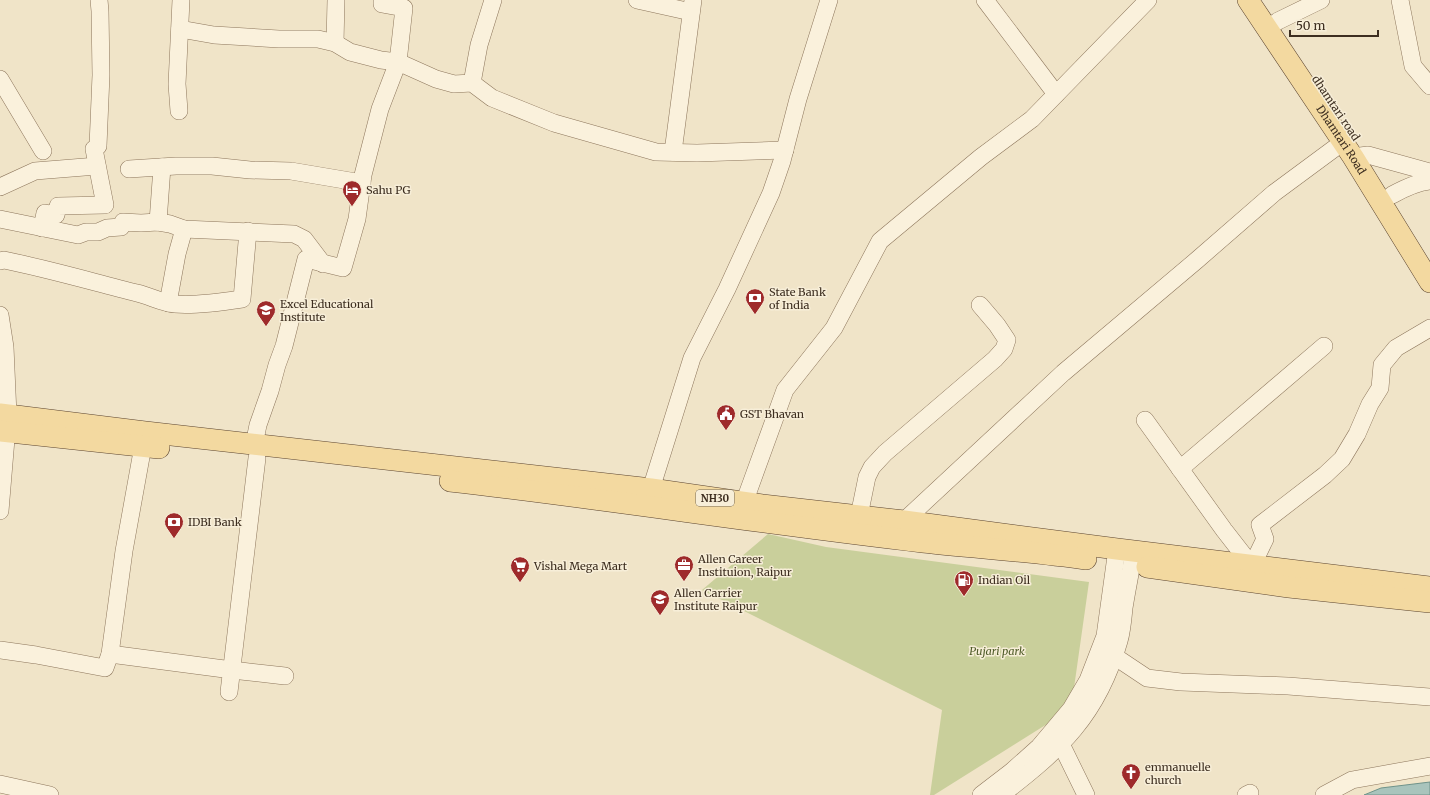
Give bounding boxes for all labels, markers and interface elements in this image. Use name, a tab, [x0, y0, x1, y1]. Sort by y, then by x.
scale bar	[1290, 12, 1378, 38]
text: 50 m	[1296, 18, 1325, 33]
street label: dhamtari road	[1309, 73, 1363, 144]
street label: Dhamtari Road	[1313, 102, 1369, 177]
hotel icon: Sahu PG	[341, 179, 363, 207]
place label: Sahu PG	[366, 183, 410, 197]
place label: State Bank of India	[769, 285, 826, 312]
bank icon: State Bank of India	[744, 287, 766, 315]
place label: Excel Educational Institute	[280, 297, 374, 324]
school or university icon: Excel Educational Institute	[255, 299, 277, 327]
public building icon: GST Bhavan	[715, 403, 737, 431]
place label: GST Bhavan	[740, 407, 805, 421]
road number: NH30	[696, 490, 734, 506]
bank icon: IDBI Bank	[163, 511, 185, 539]
place label: IDBI Bank	[188, 515, 242, 529]
place label: Allen Career Instituion, Raipur	[697, 552, 792, 579]
office icon: Allen Career Instituion, Raipur	[673, 554, 695, 582]
supermarket icon: Vishal Mega Mart	[509, 555, 531, 583]
place label: Vishal Mega Mart	[533, 559, 628, 573]
fuel station icon: Indian Oil	[953, 569, 975, 597]
place label: Indian Oil	[978, 573, 1031, 587]
place label: Allen Carrier Institute Raipur	[673, 586, 758, 613]
school or university icon: Allen Carrier Institute Raipur	[649, 588, 671, 616]
park label: Pujari park	[969, 644, 1025, 658]
place label: emmanuelle church	[1145, 760, 1211, 787]
church icon: emmanuelle church	[1120, 762, 1142, 790]

